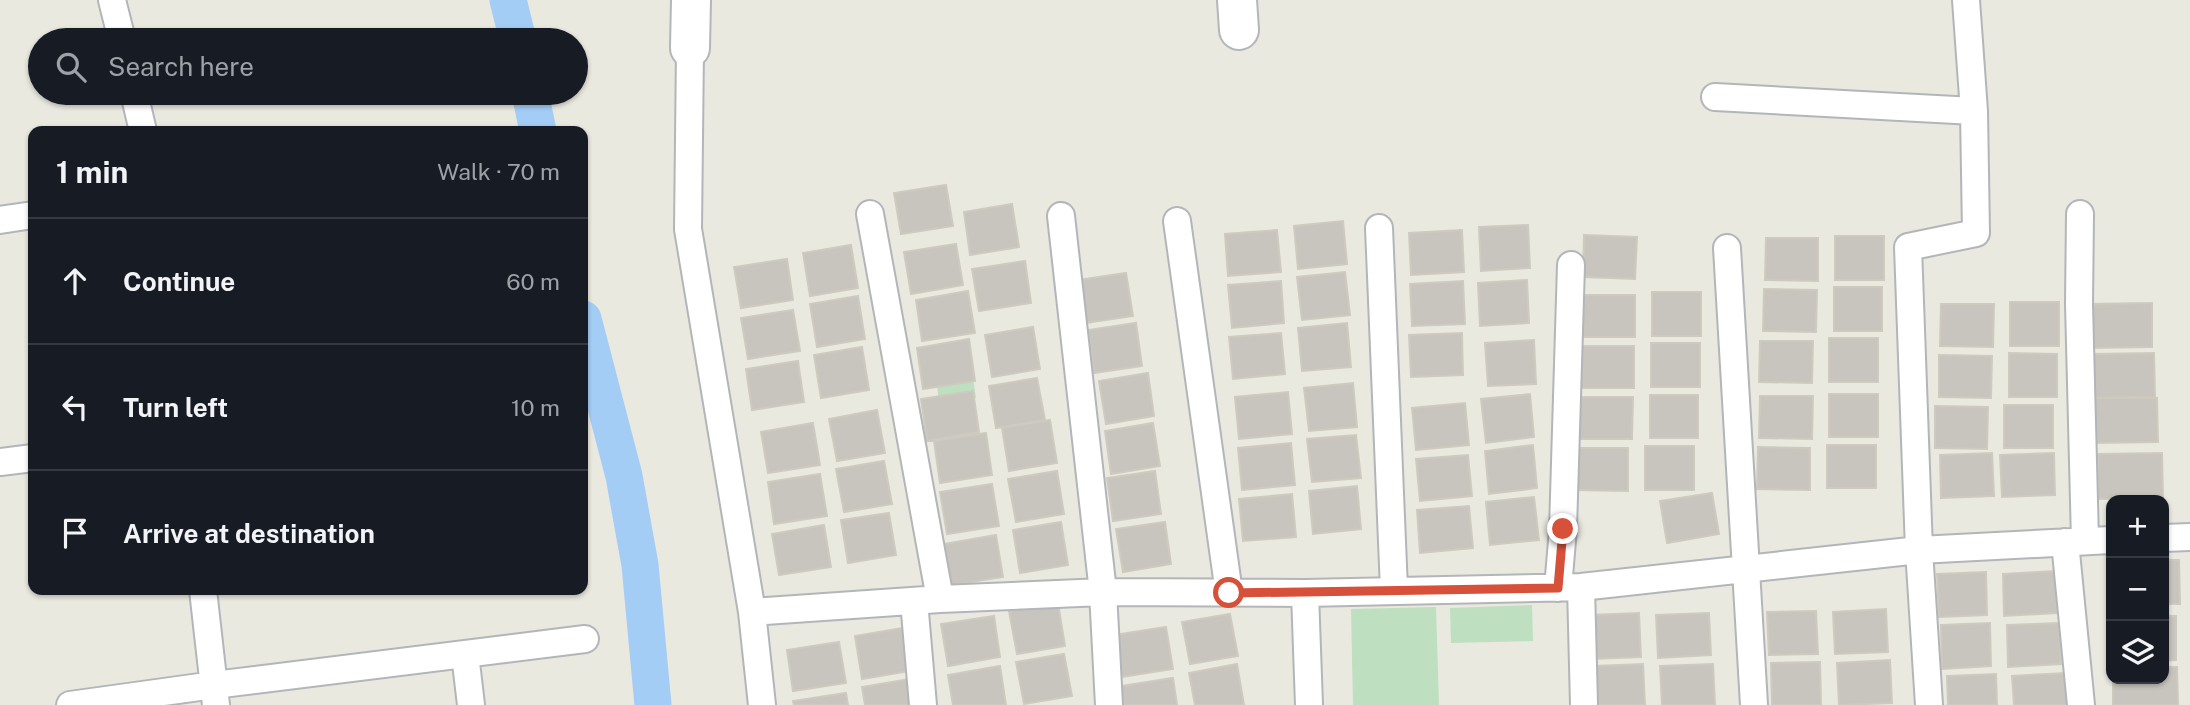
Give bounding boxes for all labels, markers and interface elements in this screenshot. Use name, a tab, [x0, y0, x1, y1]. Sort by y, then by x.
search box	[28, 28, 588, 105]
icon: search	[52, 48, 90, 86]
text: Search here	[108, 51, 254, 82]
text: 1 min	[56, 154, 128, 190]
text: Walk · 70 m	[437, 158, 560, 185]
icon: ahead	[56, 262, 94, 300]
text: Continue	[123, 266, 235, 297]
text: 60 m	[506, 268, 560, 295]
icon: left	[56, 388, 94, 426]
text: Turn left	[123, 392, 228, 423]
text: 10 m	[511, 394, 560, 421]
map controls	[2106, 495, 2169, 684]
button: +	[2106, 495, 2169, 558]
route end	[1547, 513, 1578, 544]
icon: arrive	[56, 514, 94, 552]
text: Arrive at destination	[123, 518, 375, 549]
button: −	[2106, 558, 2169, 621]
route start	[1213, 577, 1244, 608]
button: layers	[2106, 621, 2169, 684]

